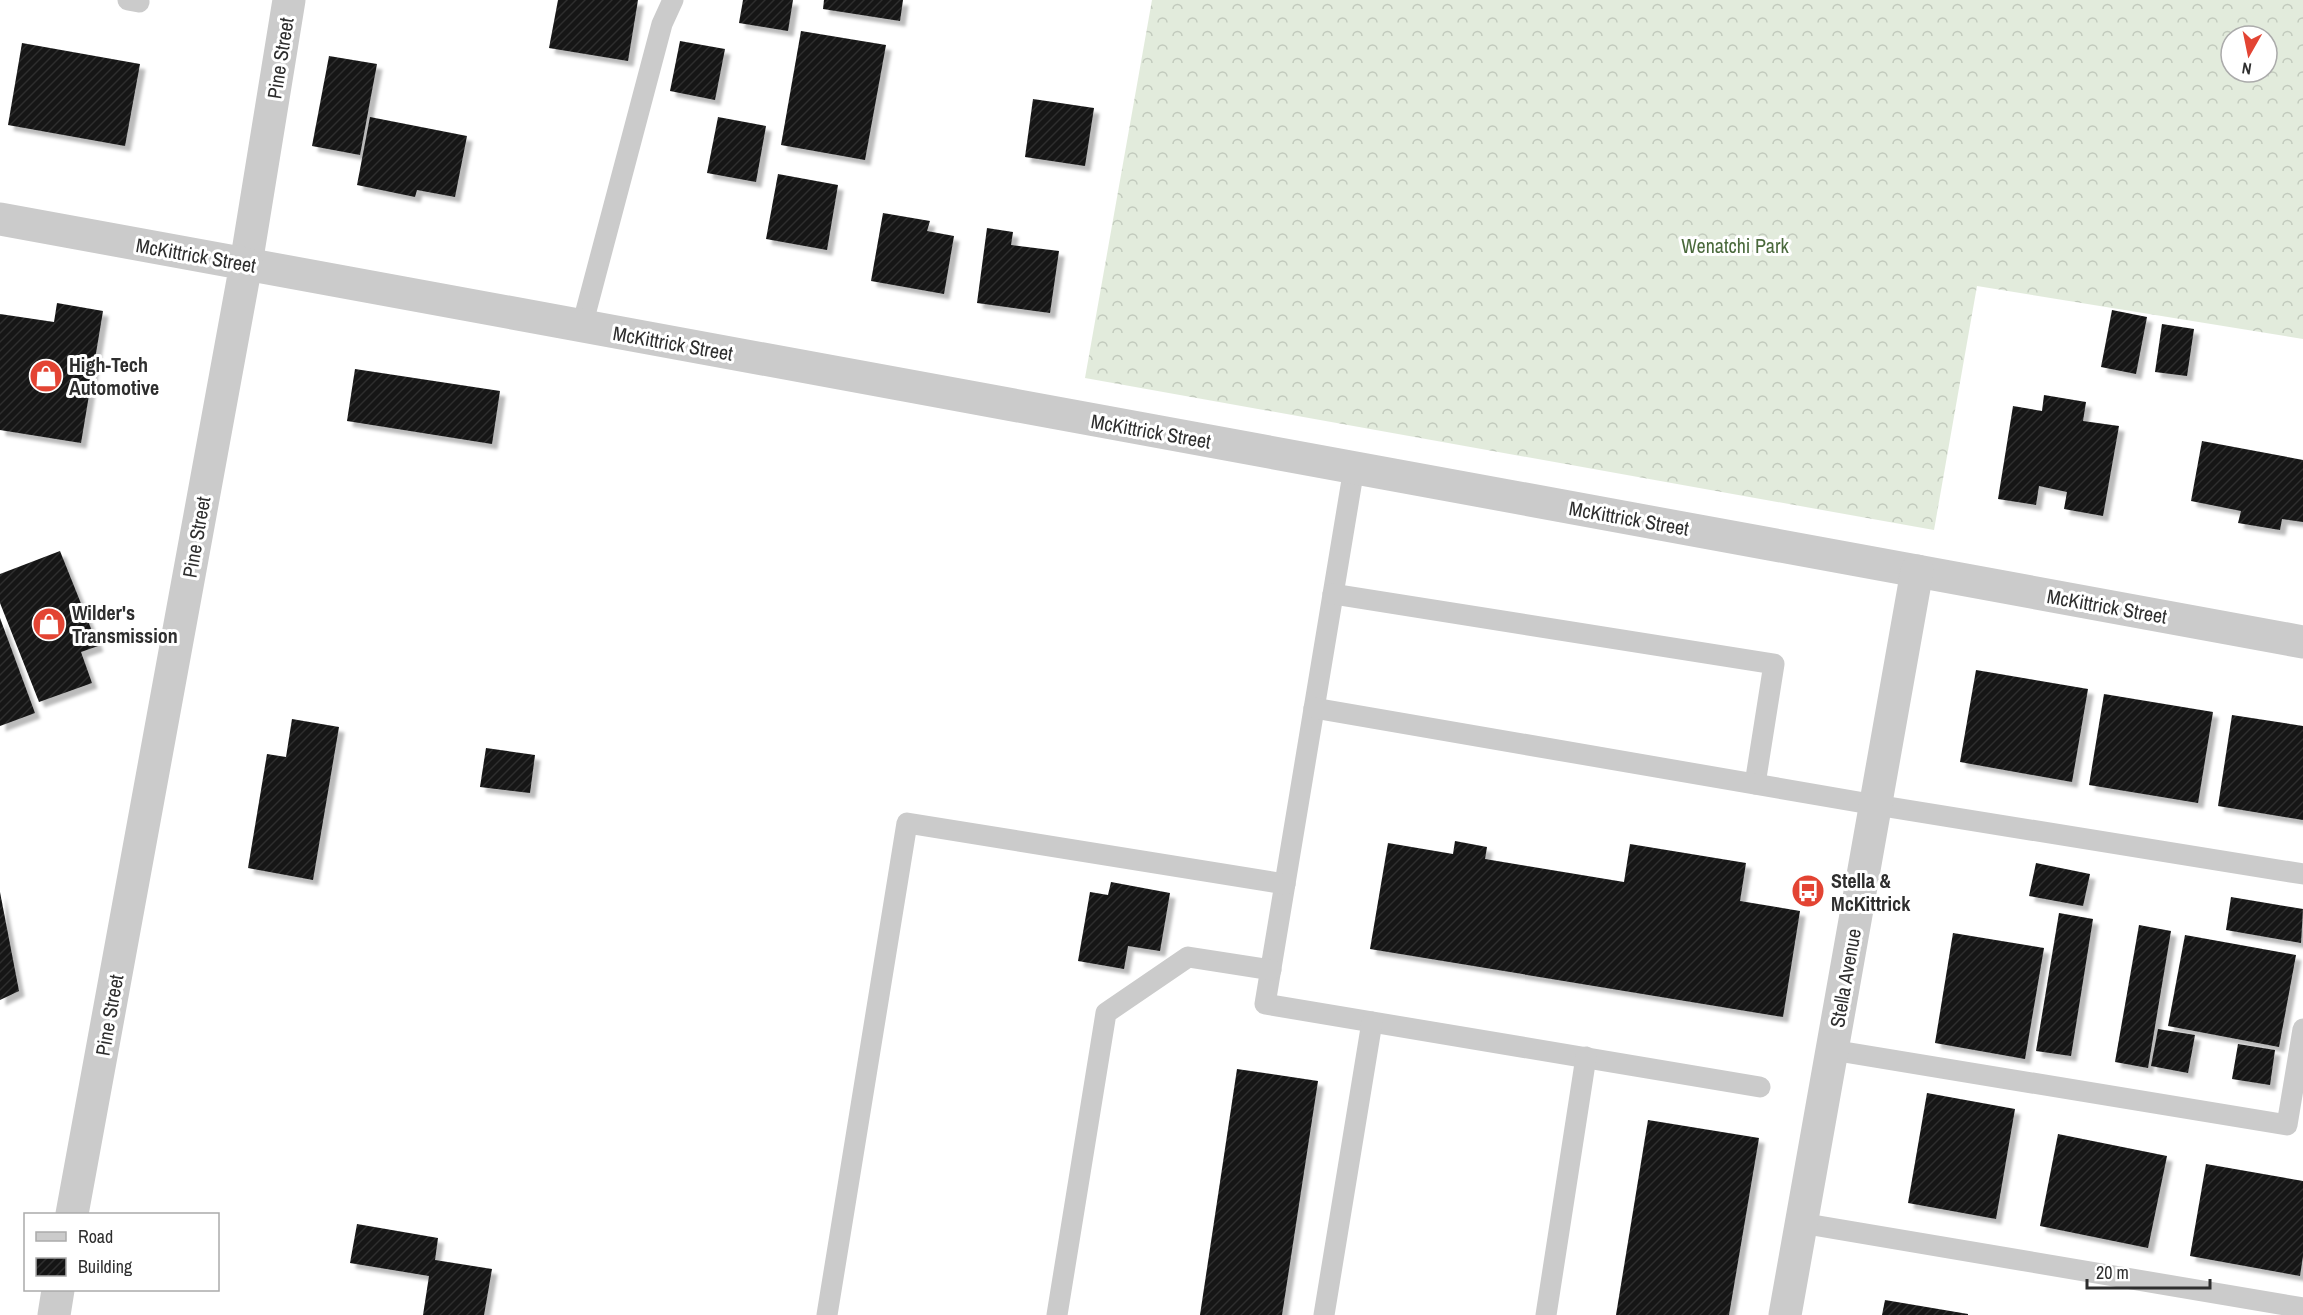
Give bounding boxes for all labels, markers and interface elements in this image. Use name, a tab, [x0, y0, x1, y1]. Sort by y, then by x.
street label: Pine Street	[260, 15, 300, 101]
north arrow	[2219, 24, 2279, 84]
text: N	[2240, 57, 2253, 80]
street label: McKittrick Street	[134, 231, 258, 279]
park label: Wenatchi Park	[1681, 232, 1789, 259]
street label: McKittrick Street	[611, 319, 735, 367]
place label: High-Tech Automotive	[69, 351, 159, 401]
shop icon: High-Tech Automotive	[28, 358, 64, 394]
street label: McKittrick Street	[1089, 407, 1213, 455]
street label: Pine Street	[176, 494, 216, 580]
street label: McKittrick Street	[1567, 494, 1691, 542]
street label: McKittrick Street	[2045, 582, 2169, 630]
place label: Wilder's Transmission	[72, 599, 178, 649]
shop icon: Wilder's Transmission	[31, 606, 67, 642]
place label: Stella & McKittrick	[1831, 867, 1911, 917]
bus stop icon: Stella & McKittrick	[1790, 873, 1826, 909]
street label: Stella Avenue	[1823, 926, 1867, 1030]
street label: Pine Street	[89, 972, 129, 1058]
legend	[24, 1213, 219, 1291]
text: Road	[78, 1224, 113, 1249]
scale bar	[2087, 1252, 2210, 1290]
text: Building	[78, 1254, 133, 1279]
text: 20 m	[2096, 1260, 2129, 1285]

